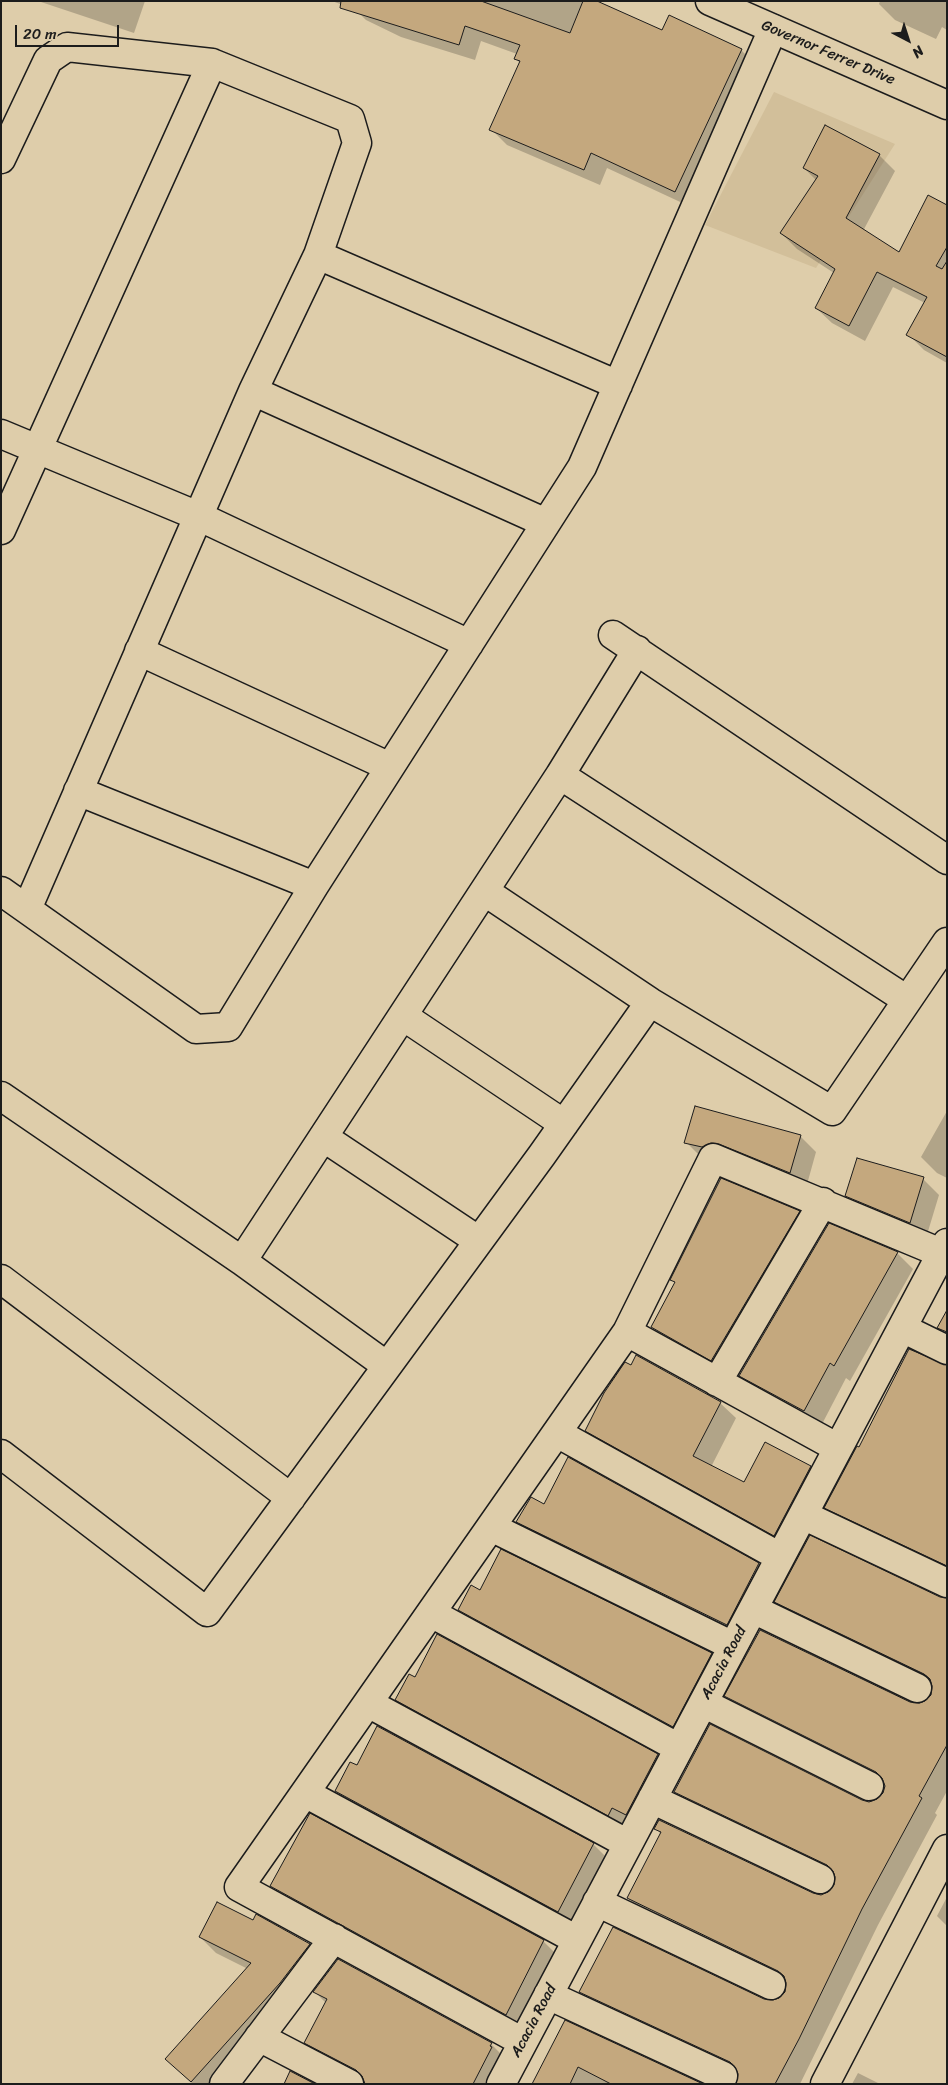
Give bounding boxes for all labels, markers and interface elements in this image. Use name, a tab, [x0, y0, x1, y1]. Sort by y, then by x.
scale bar	[18, 15, 121, 47]
north arrow	[883, 15, 933, 65]
street label: Governor Ferrer Drive	[759, 17, 897, 89]
text: 20 m	[23, 21, 57, 47]
text: N	[906, 39, 930, 65]
street label: Acacia Road	[697, 1623, 751, 1703]
street label: Acacia Road	[507, 1981, 561, 2061]

